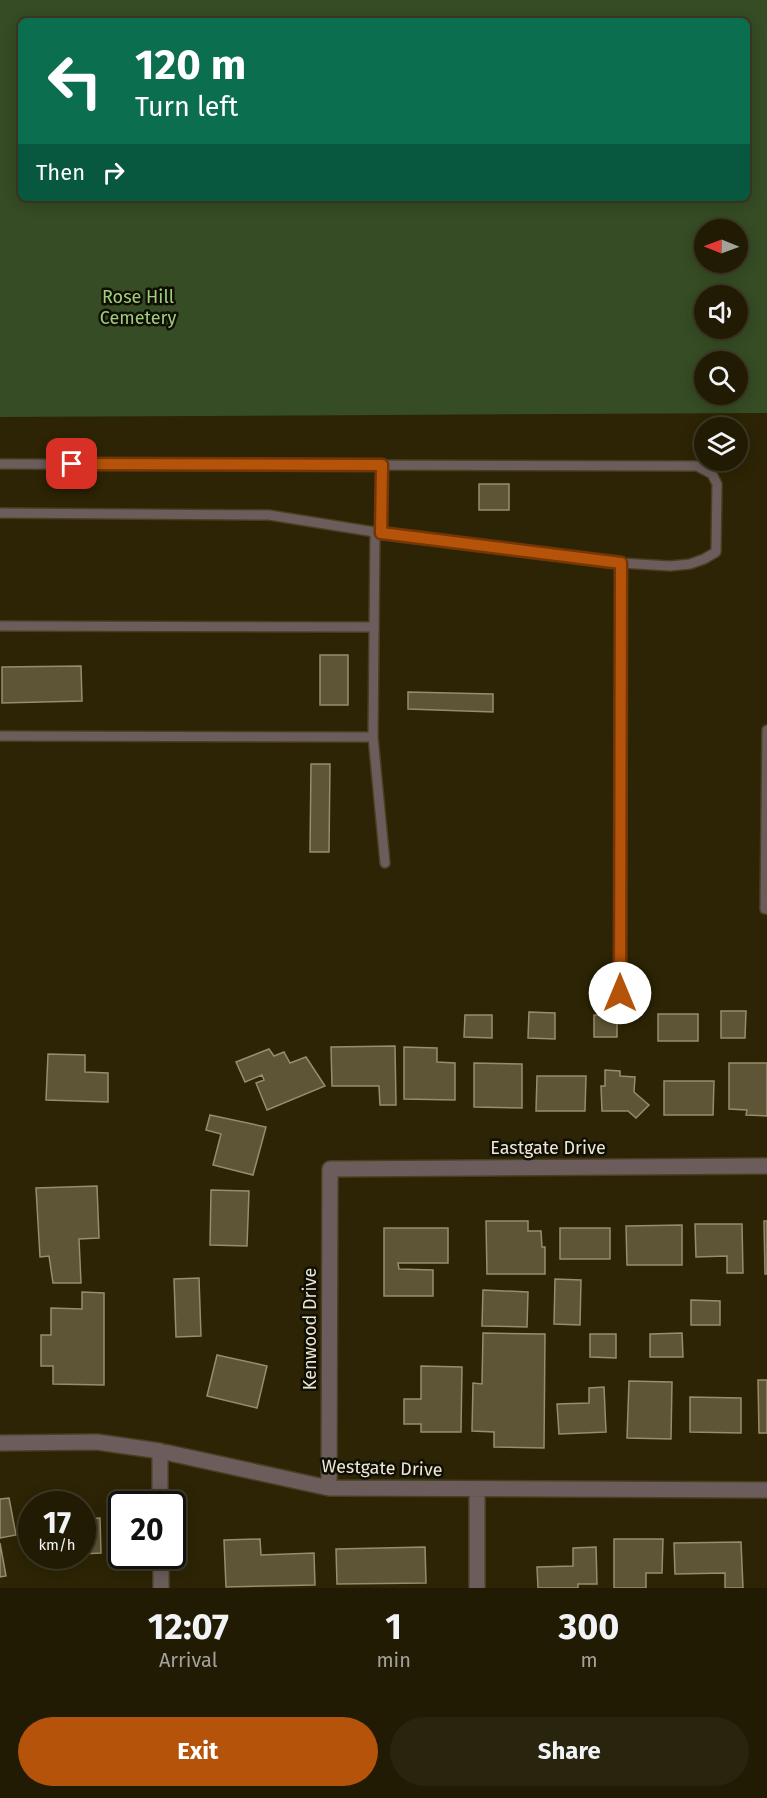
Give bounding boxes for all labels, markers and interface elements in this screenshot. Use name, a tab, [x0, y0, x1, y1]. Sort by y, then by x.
text: 120 m	[135, 40, 246, 90]
icon: left	[36, 42, 114, 120]
text: Turn left	[135, 91, 238, 123]
icon: right	[97, 156, 130, 189]
text: Then	[36, 159, 85, 186]
north arrow	[694, 219, 748, 273]
map controls	[694, 219, 748, 471]
button: sound	[694, 285, 748, 339]
park label: Rose Hill Cemetery	[100, 286, 176, 329]
button: search	[694, 351, 748, 405]
button: layers	[694, 417, 748, 471]
pin	[46, 438, 97, 489]
icon: arrive	[55, 447, 88, 480]
position arrow	[588, 961, 652, 1025]
street label: Eastgate Drive	[490, 1137, 606, 1159]
street label: Kenwood Drive	[299, 1268, 321, 1390]
street label: Westgate Drive	[321, 1455, 443, 1481]
speed limit sign: 20	[108, 1491, 186, 1569]
text: 17	[43, 1505, 71, 1541]
text: km/h	[38, 1536, 76, 1554]
text: 12:07	[148, 1605, 229, 1649]
text: 1	[385, 1605, 402, 1649]
text: 300	[559, 1605, 619, 1649]
text: Arrival	[159, 1648, 218, 1672]
text: min	[376, 1648, 411, 1672]
text: m	[580, 1648, 598, 1672]
button: Exit	[18, 1717, 378, 1786]
button: Share	[390, 1717, 749, 1786]

